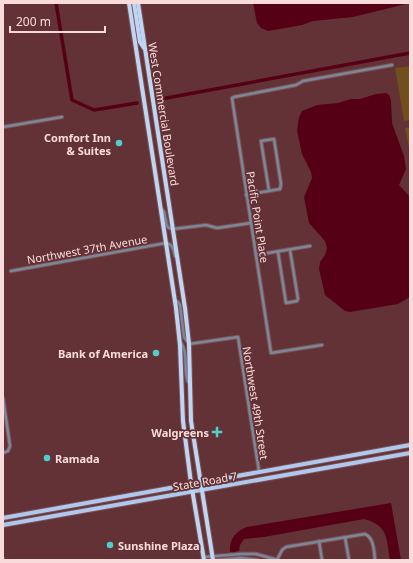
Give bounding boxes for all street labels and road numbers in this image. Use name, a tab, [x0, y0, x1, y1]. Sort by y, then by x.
street label: West Commercial Boulevard	[145, 41, 183, 187]
street label: Pacific Point Place	[243, 170, 273, 264]
street label: Northwest 37th Avenue	[26, 231, 148, 267]
street label: Northwest 49th Street	[240, 345, 272, 461]
street label: State Road 7	[172, 468, 238, 494]

